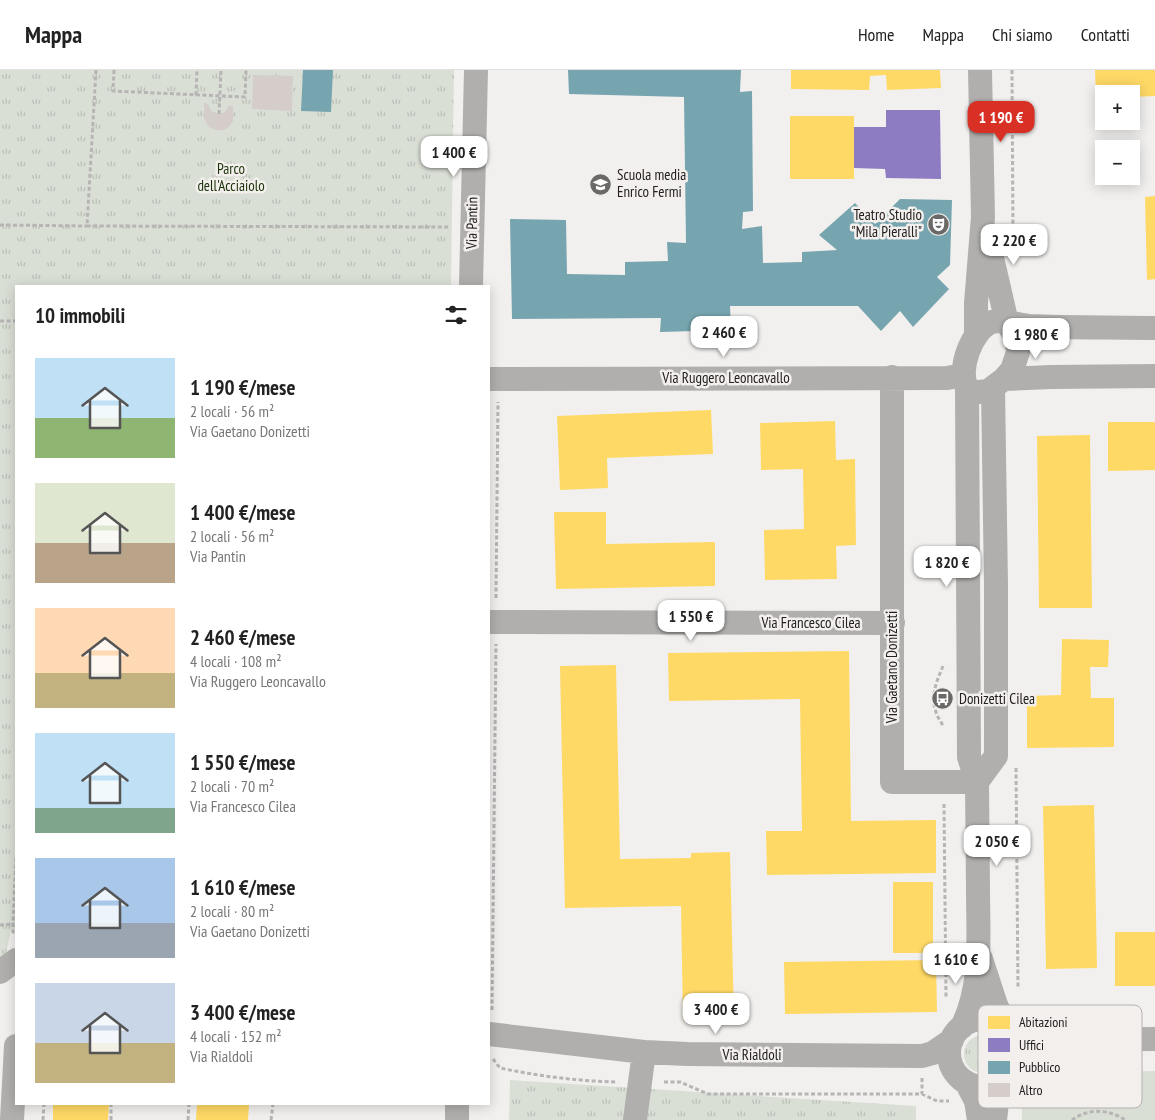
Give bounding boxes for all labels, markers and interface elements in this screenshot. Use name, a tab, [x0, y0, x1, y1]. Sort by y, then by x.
text: Mappa	[25, 19, 82, 50]
text: Home	[858, 23, 895, 46]
text: Mappa	[923, 23, 964, 46]
text: Chi siamo	[992, 23, 1053, 46]
text: Contatti	[1081, 23, 1130, 46]
map controls	[1095, 85, 1140, 185]
button: +	[1095, 85, 1140, 130]
pin: 1 190 €	[955, 100, 1047, 143]
text: 1 190 €	[979, 107, 1023, 127]
pin: 1 400 €	[408, 136, 500, 178]
button: −	[1095, 140, 1140, 185]
text: 1 400 €	[432, 142, 476, 162]
park label: Parco dell'Acciaiolo	[197, 159, 265, 195]
place label: Scuola media Enrico Fermi	[617, 165, 686, 201]
school or university icon: Scuola media Enrico Fermi	[589, 172, 613, 196]
street label: Via Pantin	[462, 197, 481, 250]
place label: Teatro Studio "Mila Pieralli"	[851, 205, 922, 241]
theatre icon: Teatro Studio "Mila Pieralli"	[926, 212, 950, 236]
pin: 2 220 €	[968, 224, 1060, 266]
text: 2 220 €	[992, 230, 1036, 250]
icon: filters	[442, 301, 470, 329]
text: 10 immobili	[35, 302, 125, 329]
pin: 2 460 €	[678, 316, 770, 358]
pin: 1 980 €	[990, 318, 1082, 360]
text: 2 460 €	[702, 322, 746, 342]
text: 1 980 €	[1014, 324, 1058, 344]
street label: Via Ruggero Leoncavallo	[661, 368, 790, 387]
text: 1 190 €/mese	[190, 374, 295, 401]
icon: home	[75, 378, 135, 438]
text: 2 locali · 56 m²	[190, 401, 274, 421]
text: Via Gaetano Donizetti	[190, 421, 310, 441]
text: 1 400 €/mese	[190, 499, 295, 526]
icon: home	[75, 503, 135, 563]
text: 2 locali · 56 m²	[190, 526, 274, 546]
text: Via Pantin	[190, 546, 246, 566]
pin: 1 820 €	[901, 546, 993, 588]
text: 1 820 €	[925, 552, 969, 572]
pin: 1 550 €	[645, 600, 737, 642]
text: 1 550 €	[669, 606, 713, 626]
street label: Via Gaetano Donizetti	[882, 611, 901, 724]
street label: Via Francesco Cilea	[760, 613, 861, 632]
text: 2 460 €/mese	[190, 624, 295, 651]
icon: home	[75, 628, 135, 688]
text: 4 locali · 108 m²	[190, 651, 281, 671]
text: Via Ruggero Leoncavallo	[190, 671, 326, 691]
bus stop icon: Donizetti Cilea	[931, 687, 955, 711]
place label: Donizetti Cilea	[959, 689, 1035, 708]
text: 1 550 €/mese	[190, 749, 295, 776]
icon: home	[75, 753, 135, 813]
text: 2 locali · 70 m²	[190, 776, 274, 796]
text: Via Francesco Cilea	[190, 796, 296, 816]
pin: 2 050 €	[951, 824, 1043, 867]
text: 2 050 €	[975, 831, 1019, 851]
text: 1 610 €/mese	[190, 874, 295, 901]
icon: home	[75, 878, 135, 938]
text: 2 locali · 80 m²	[190, 901, 274, 921]
text: Via Gaetano Donizetti	[190, 921, 310, 941]
pin: 1 610 €	[910, 942, 1002, 985]
text: 1 610 €	[934, 949, 978, 969]
pin: 3 400 €	[670, 992, 762, 1035]
text: 3 400 €/mese	[190, 999, 295, 1026]
text: 3 400 €	[694, 999, 738, 1019]
icon: home	[75, 1003, 135, 1063]
legend	[978, 1005, 1142, 1108]
text: Abitazioni	[1019, 1013, 1068, 1031]
text: 4 locali · 152 m²	[190, 1026, 281, 1046]
text: Uffici	[1019, 1036, 1044, 1054]
street label: Via Rialdoli	[721, 1045, 782, 1064]
text: Via Rialdoli	[190, 1046, 253, 1066]
text: Pubblico	[1019, 1058, 1060, 1076]
text: Altro	[1019, 1081, 1043, 1099]

